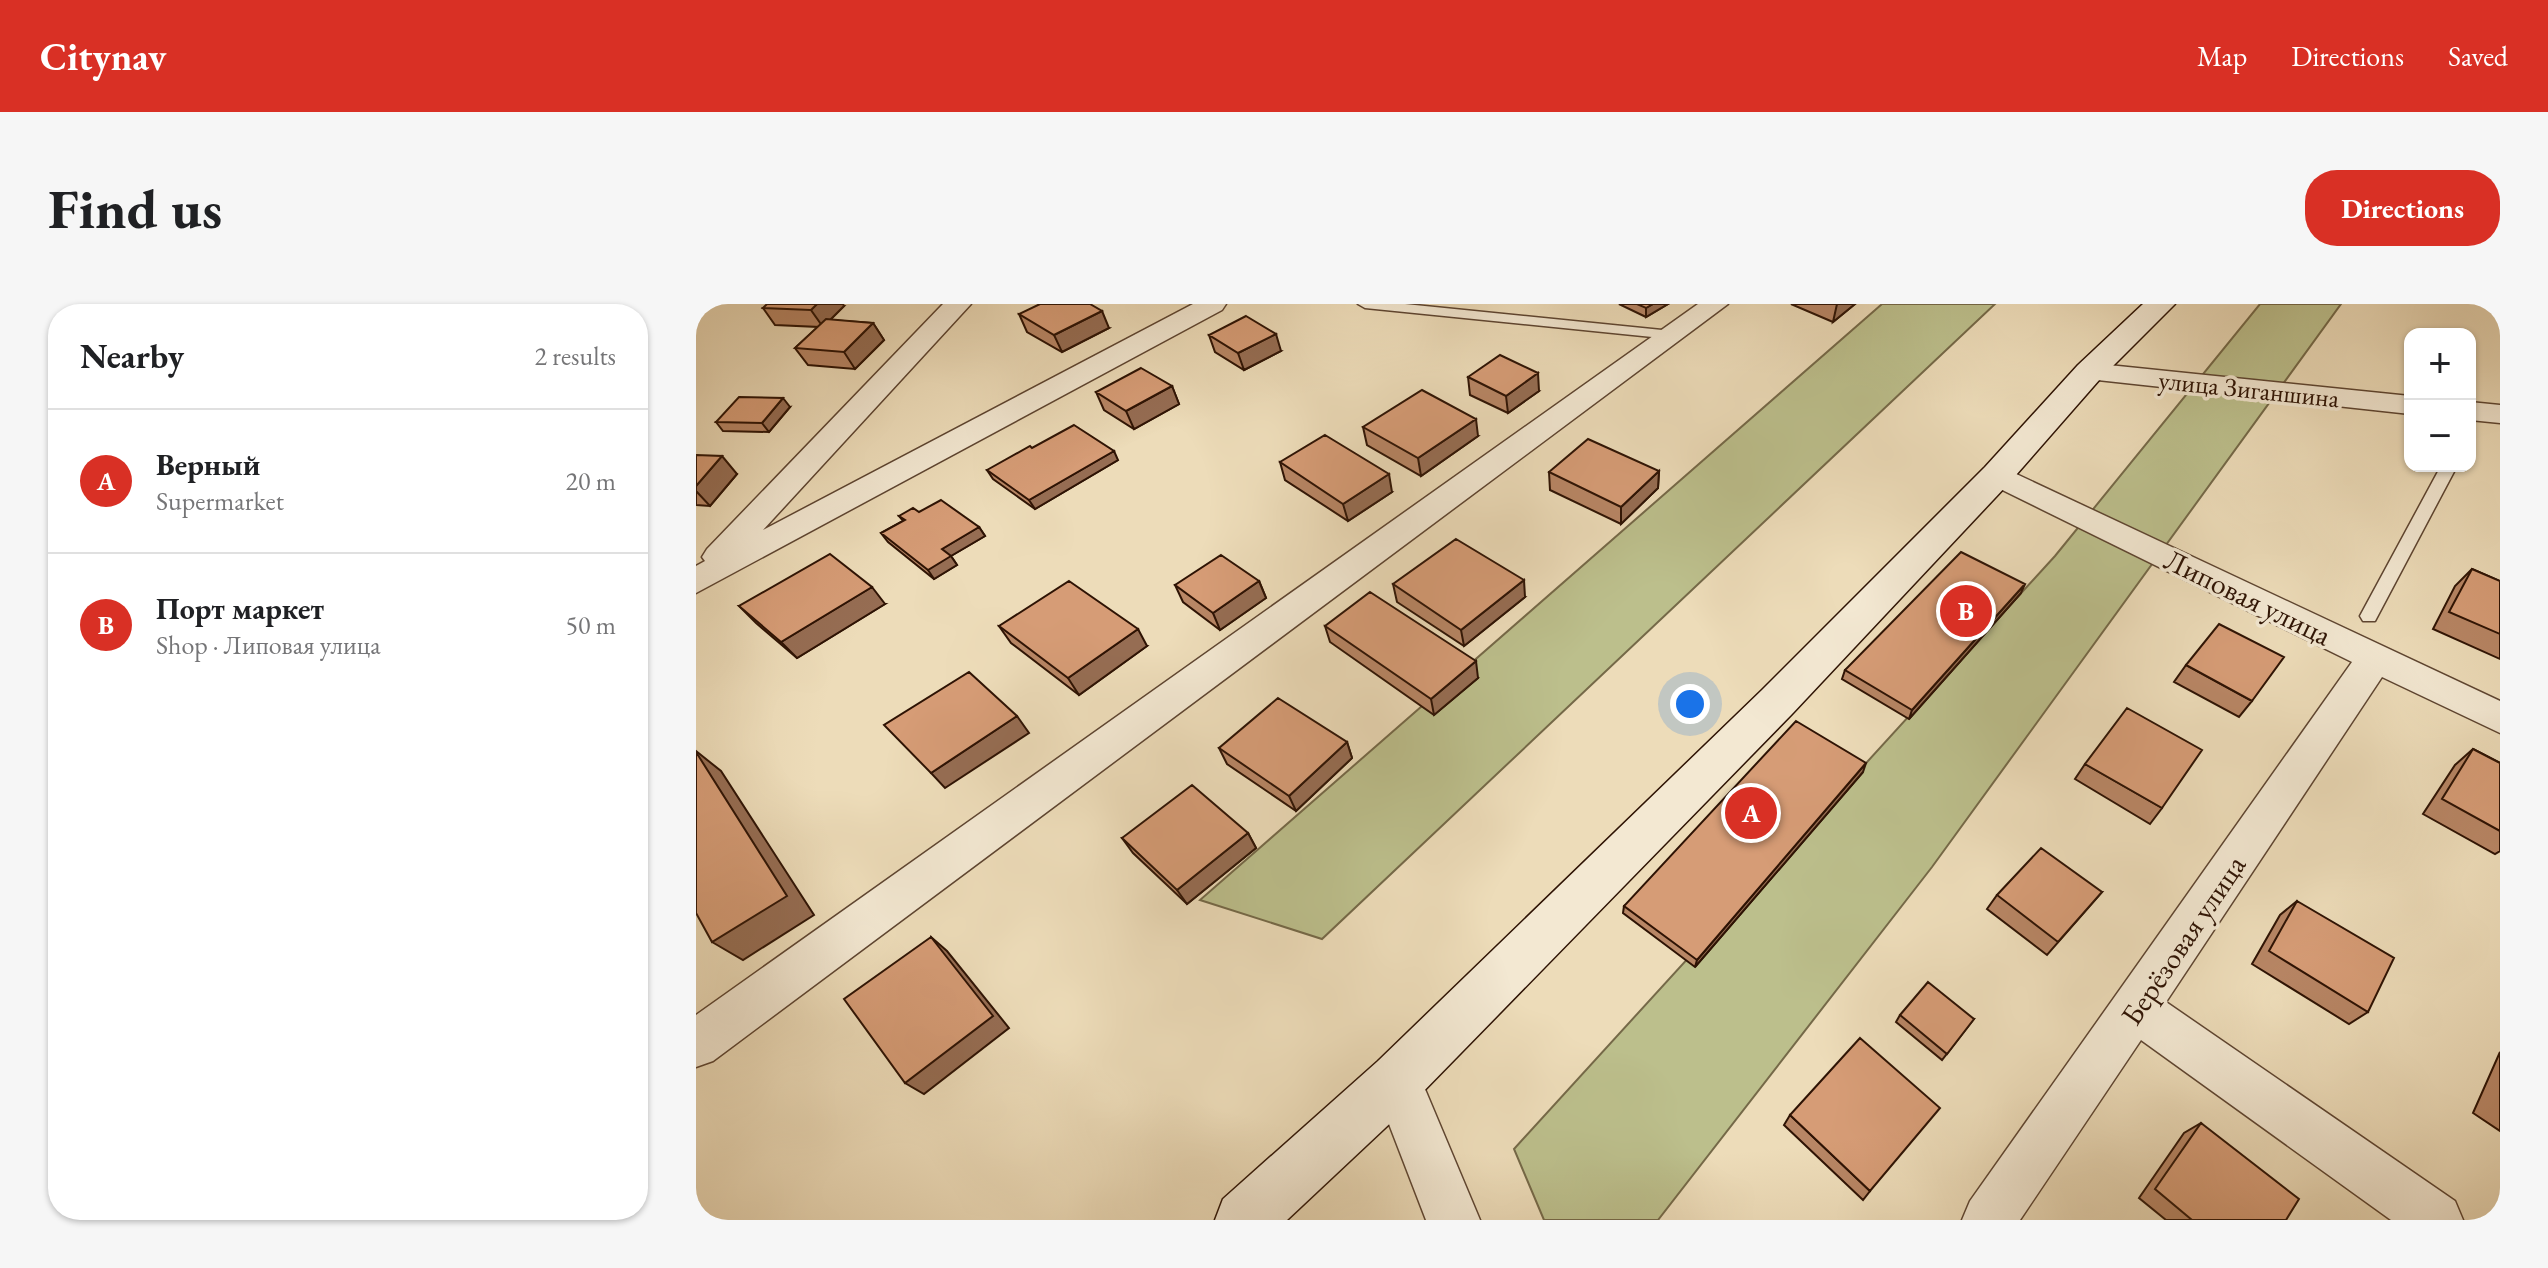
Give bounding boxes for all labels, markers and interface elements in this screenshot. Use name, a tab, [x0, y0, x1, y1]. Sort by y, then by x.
text: Citynav	[40, 32, 166, 81]
text: Map	[2197, 38, 2247, 74]
text: Directions	[2291, 38, 2404, 74]
text: Saved	[2448, 38, 2508, 74]
button: Directions	[2305, 170, 2500, 246]
text: Find us	[48, 172, 222, 245]
map controls	[2404, 328, 2476, 472]
button: +	[2404, 328, 2476, 400]
text: Nearby	[80, 334, 184, 378]
text: 2 results	[535, 339, 616, 373]
street label: улица Зиганшина	[2157, 363, 2342, 415]
button: −	[2404, 400, 2476, 472]
text: Верный	[156, 445, 260, 484]
text: A	[97, 464, 115, 498]
text: 20 m	[566, 464, 616, 498]
text: Supermarket	[156, 484, 284, 518]
street label: Липовая улица	[2158, 540, 2338, 654]
pin: B	[1940, 581, 1992, 641]
text: Порт маркет	[156, 589, 324, 628]
text: B	[98, 608, 114, 642]
text: 50 m	[566, 608, 616, 642]
text: Shop · Липовая улица	[156, 628, 381, 662]
your location	[1670, 684, 1710, 724]
pin: A	[1725, 783, 1777, 843]
street label: Берёзовая улица	[2112, 847, 2254, 1033]

